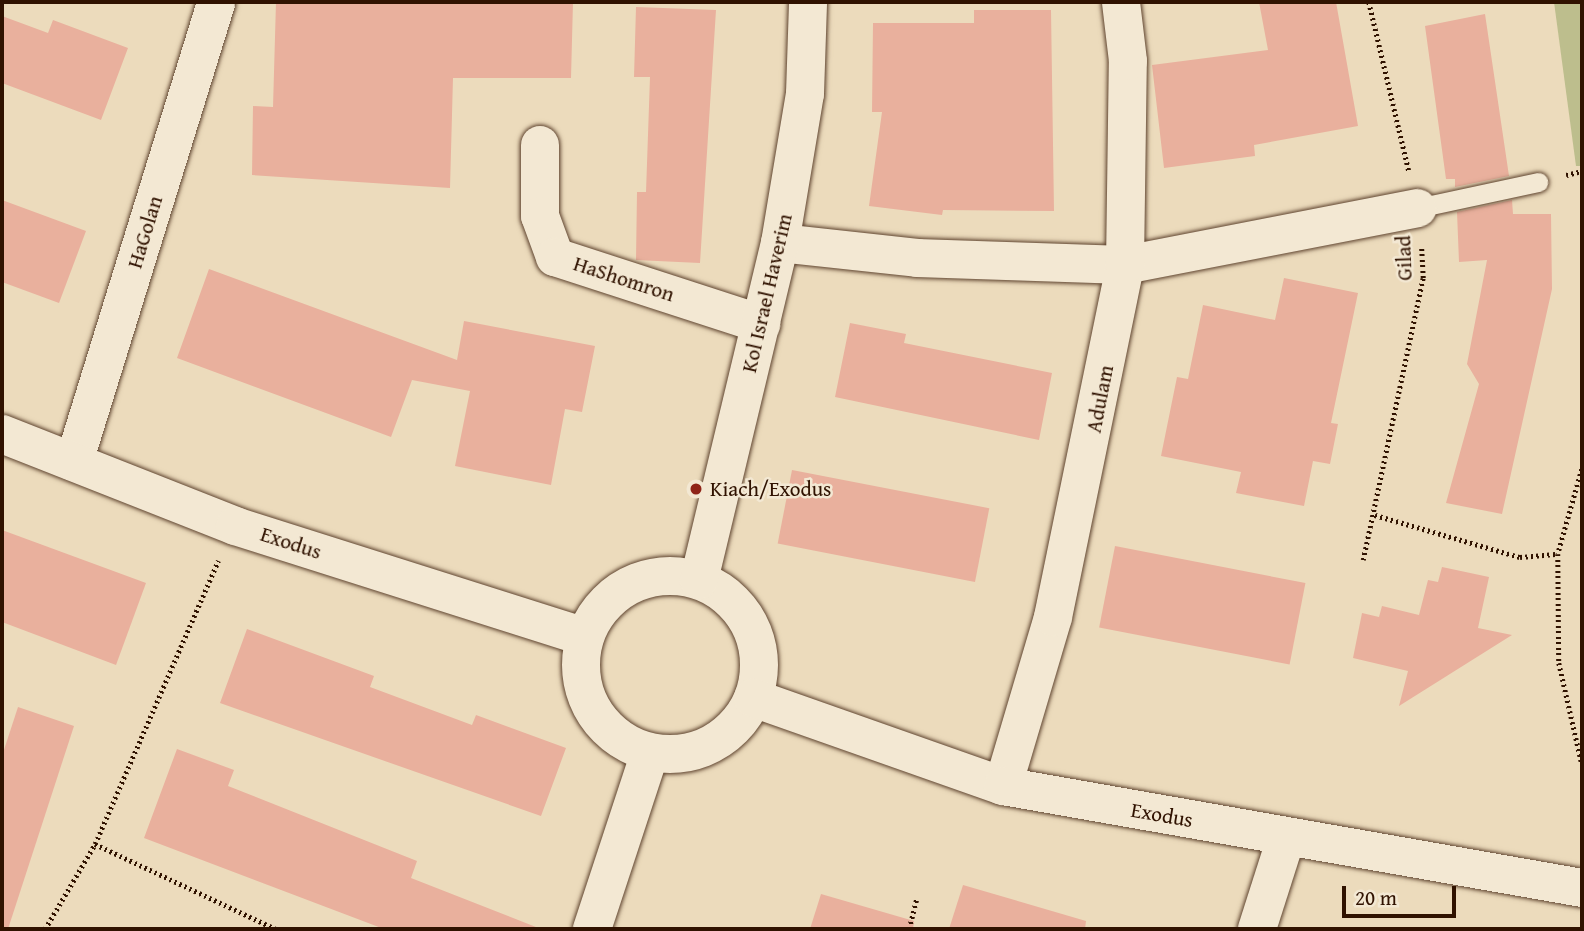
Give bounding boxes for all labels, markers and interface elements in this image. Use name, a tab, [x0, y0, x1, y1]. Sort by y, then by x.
street label: HaGolan	[122, 193, 168, 271]
street label: Kol Israel Haverim	[736, 211, 798, 375]
street label: Gilad	[1391, 235, 1417, 281]
street label: HaShomron	[570, 251, 678, 307]
street label: Adulam	[1081, 363, 1119, 435]
place label: Kiach/Exodus	[710, 476, 831, 502]
marker: Kiach/Exodus	[688, 481, 704, 497]
street label: Exodus	[257, 521, 325, 565]
street label: Exodus	[1129, 797, 1195, 833]
scale bar	[1346, 872, 1460, 916]
text: 20 m	[1355, 882, 1397, 913]

